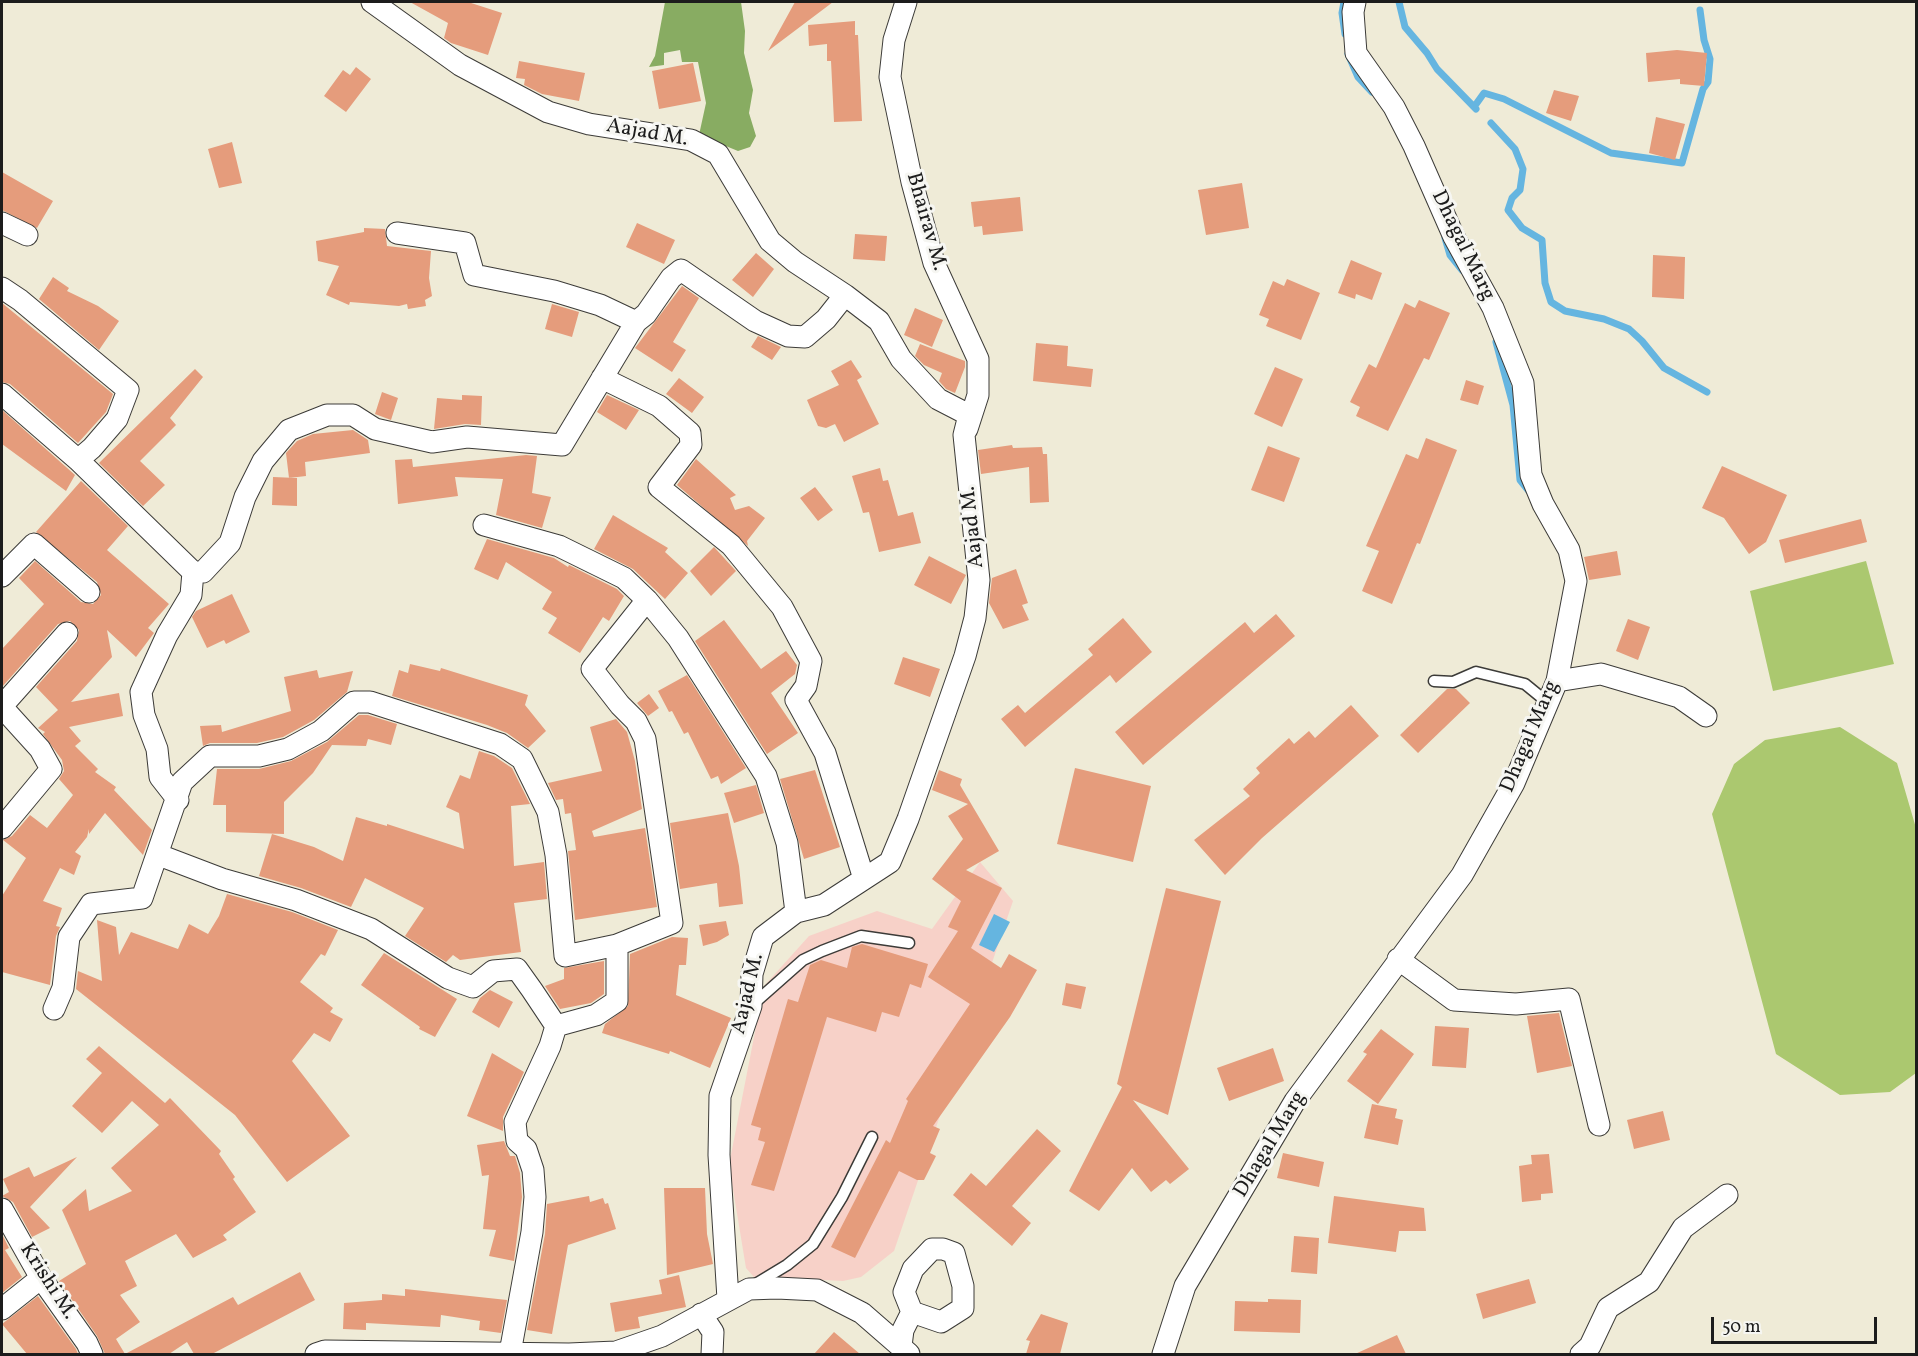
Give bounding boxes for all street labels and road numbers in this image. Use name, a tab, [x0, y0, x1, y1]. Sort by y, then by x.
street label: Aajad M.	[604, 114, 690, 154]
street label: Bhairav M.	[899, 170, 951, 274]
street label: Dhagal Marg	[1424, 187, 1500, 305]
street label: Aajad M.	[957, 485, 991, 569]
street label: Dhagal Marg	[1496, 677, 1566, 797]
street label: Aajad M.	[727, 951, 771, 1037]
street label: Dhagal Marg	[1229, 1087, 1313, 1203]
street label: Krishi M.	[13, 1239, 81, 1325]

